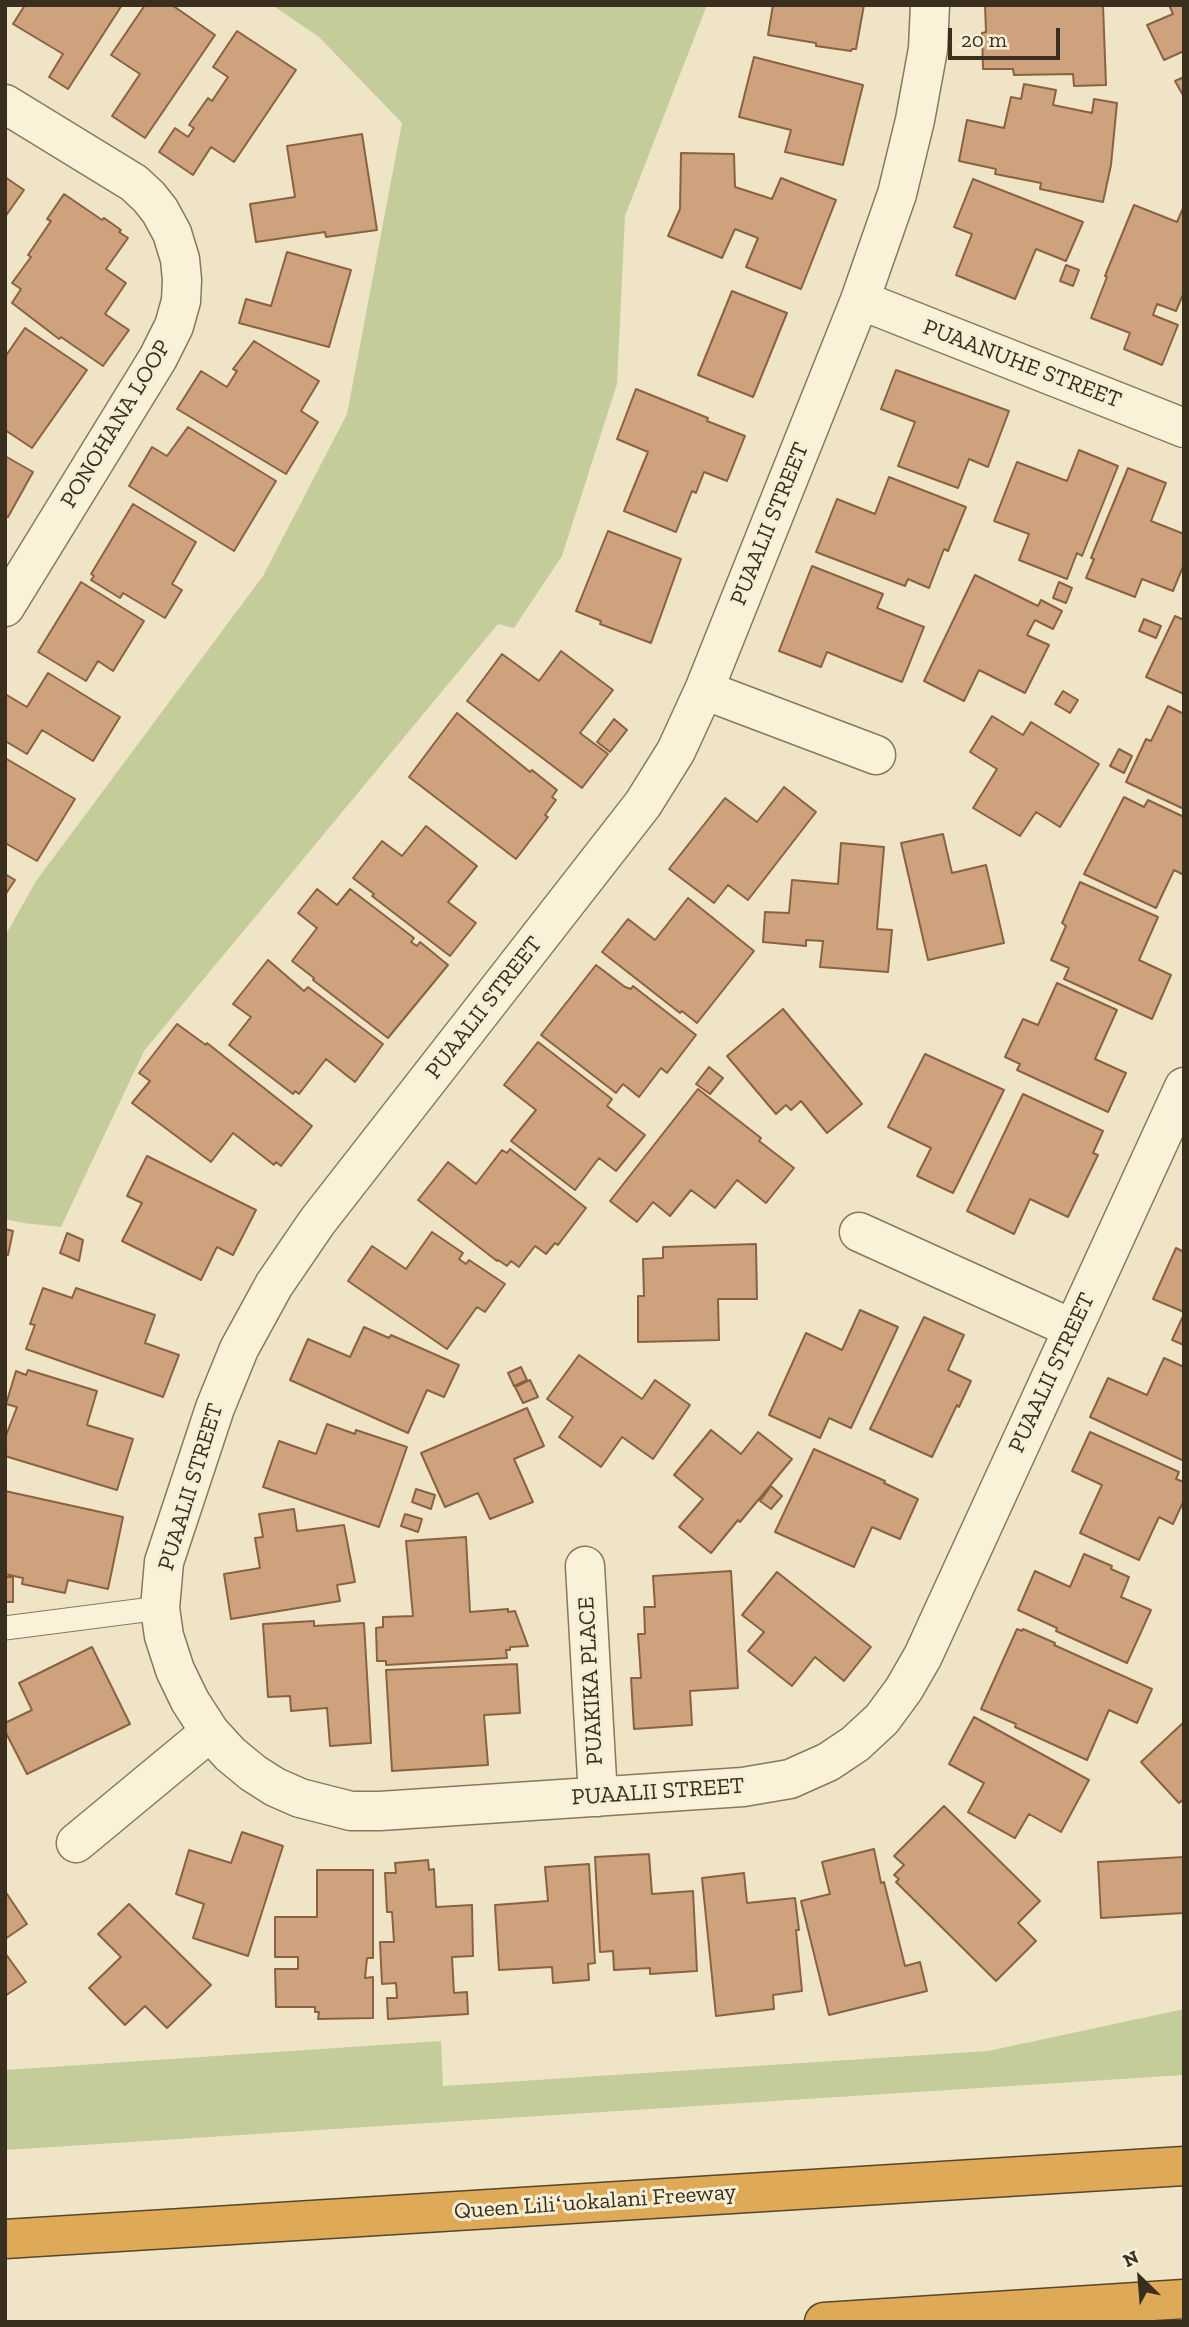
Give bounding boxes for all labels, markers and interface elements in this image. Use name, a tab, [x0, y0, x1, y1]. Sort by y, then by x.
scale bar	[951, 14, 1063, 58]
text: 20 m	[961, 27, 1007, 52]
street label: PUAANUHE STREET	[919, 313, 1125, 415]
street label: PONOHANA LOOP	[55, 335, 177, 513]
street label: PUAALII STREET	[725, 439, 815, 609]
street label: PUAALII STREET	[420, 931, 548, 1085]
street label: PUAALII STREET	[1003, 1289, 1101, 1457]
street label: PUAALII STREET	[152, 1400, 230, 1574]
street label: PUAKIKA PLACE	[573, 1596, 609, 1766]
street label: PUAALII STREET	[571, 1772, 745, 1812]
street label: Queen Liliʻuokalani Freeway	[453, 2178, 737, 2226]
north arrow	[1105, 2243, 1175, 2313]
text: N	[1119, 2245, 1142, 2272]

